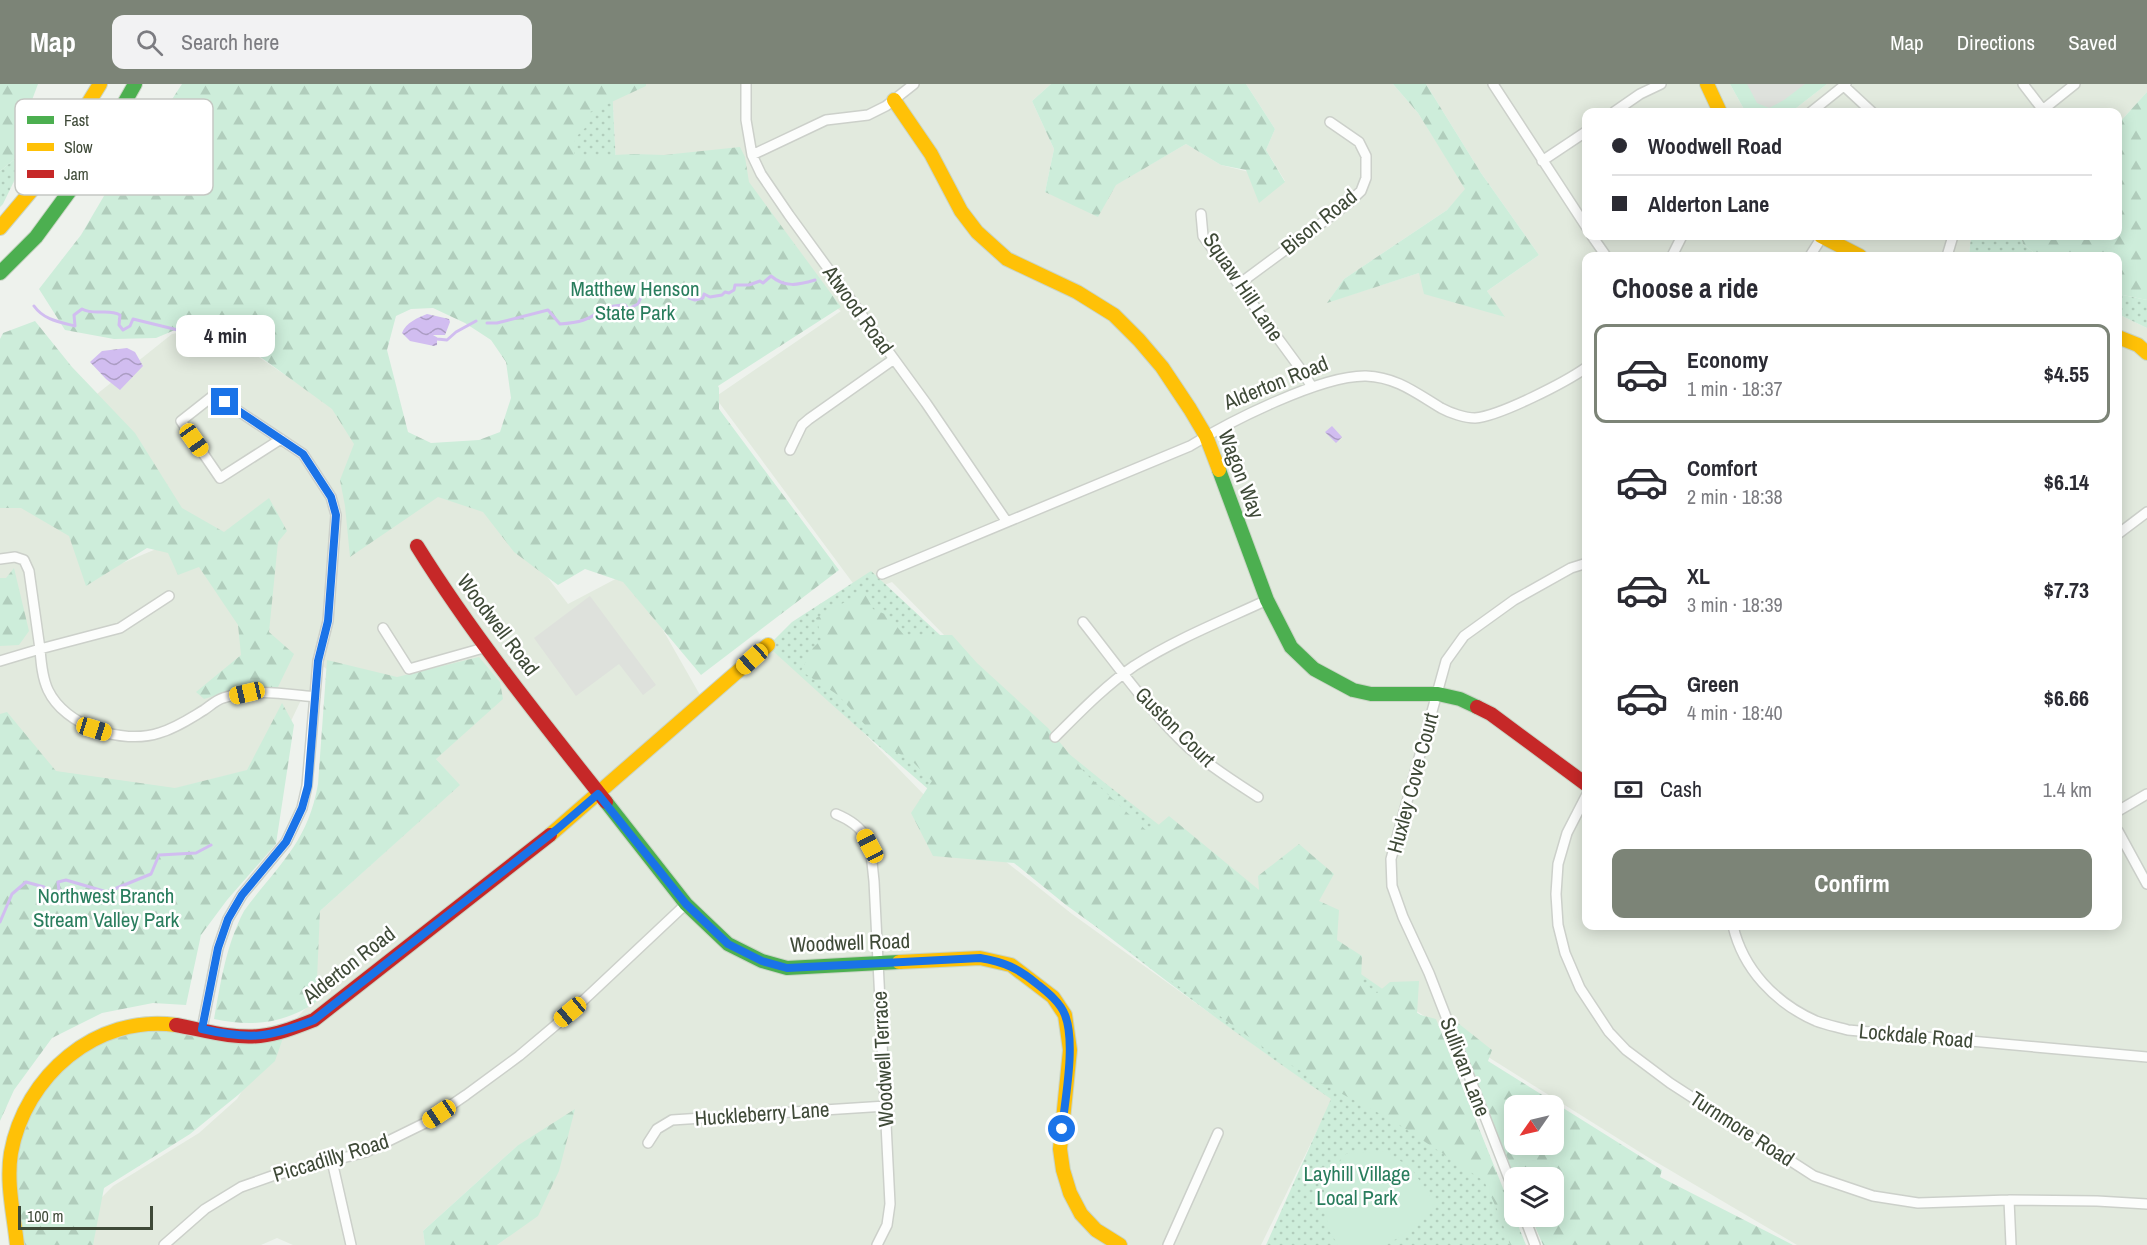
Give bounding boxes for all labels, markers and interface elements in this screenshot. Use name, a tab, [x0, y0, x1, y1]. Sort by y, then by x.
search box	[112, 15, 532, 69]
text: Map	[30, 23, 76, 61]
icon: search	[133, 26, 166, 59]
text: Search here	[181, 27, 279, 57]
text: Map	[1890, 28, 1924, 57]
text: Directions	[1957, 28, 2035, 57]
text: Saved	[2068, 28, 2117, 57]
legend	[15, 99, 213, 195]
text: Fast	[64, 109, 89, 131]
text: Woodwell Road	[1648, 131, 1782, 161]
text: Slow	[64, 136, 93, 158]
text: Jam	[64, 163, 89, 185]
street label: Bison Road	[1275, 182, 1363, 261]
text: Alderton Lane	[1648, 189, 1769, 219]
street label: Squaw Hill Lane	[1196, 227, 1290, 347]
street label: Atwood Road	[816, 259, 901, 360]
text: Choose a ride	[1612, 270, 1758, 306]
park label: Matthew Henson State Park	[570, 274, 700, 327]
callout: 4 min	[176, 315, 274, 357]
text: 4 min	[204, 322, 247, 349]
text: Economy	[1687, 345, 1768, 375]
icon: car	[1615, 347, 1669, 401]
street label: Alderton Road	[1218, 348, 1332, 417]
text: $4.55	[2044, 359, 2089, 389]
text: 1 min · 18:37	[1687, 375, 1783, 402]
route end	[211, 388, 238, 415]
car	[176, 420, 212, 460]
street label: Wagon Way	[1211, 425, 1272, 523]
text: Comfort	[1687, 453, 1757, 483]
icon: car	[1615, 455, 1669, 509]
text: $6.14	[2044, 467, 2089, 497]
text: 2 min · 18:38	[1687, 483, 1783, 510]
text: XL	[1687, 561, 1710, 591]
icon: car	[1615, 563, 1669, 617]
street label: Woodwell Road	[451, 568, 546, 681]
text: $7.73	[2044, 575, 2089, 605]
text: 3 min · 18:39	[1687, 591, 1783, 618]
car	[733, 640, 771, 678]
text: Green	[1687, 669, 1739, 699]
icon: car	[1615, 671, 1669, 725]
car	[227, 680, 267, 706]
street label: Guston Court	[1129, 680, 1222, 773]
text: $6.66	[2044, 683, 2089, 713]
text: 4 min · 18:40	[1687, 699, 1783, 726]
street label: Huxley Cove Court	[1380, 709, 1445, 856]
car	[74, 715, 114, 743]
icon: cash	[1612, 773, 1645, 806]
text: Cash	[1660, 774, 1702, 804]
text: 1.4 km	[2043, 776, 2092, 803]
car	[854, 826, 886, 866]
button: Confirm	[1612, 849, 2092, 918]
park label: Northwest Branch Stream Valley Park	[33, 881, 179, 934]
street label: Alderton Road	[296, 919, 401, 1011]
street label: Woodwell Road	[789, 926, 911, 959]
street label: Woodwell Terrace	[864, 990, 901, 1128]
car	[550, 994, 590, 1030]
street label: Sullivan Lane	[1433, 1013, 1498, 1121]
street label: Lockdale Road	[1858, 1016, 1975, 1055]
street label: Turnmore Road	[1684, 1084, 1800, 1173]
street label: Huckleberry Lane	[694, 1094, 830, 1133]
north arrow	[1504, 1095, 1564, 1155]
map controls	[1504, 1095, 1564, 1227]
car	[419, 1096, 459, 1132]
route start	[1048, 1115, 1075, 1142]
street label: Piccadilly Road	[269, 1126, 392, 1189]
park label: Layhill Village Local Park	[1304, 1159, 1410, 1212]
button: layers	[1504, 1167, 1564, 1227]
scale bar	[18, 1203, 153, 1230]
text: 100 m	[27, 1205, 63, 1227]

